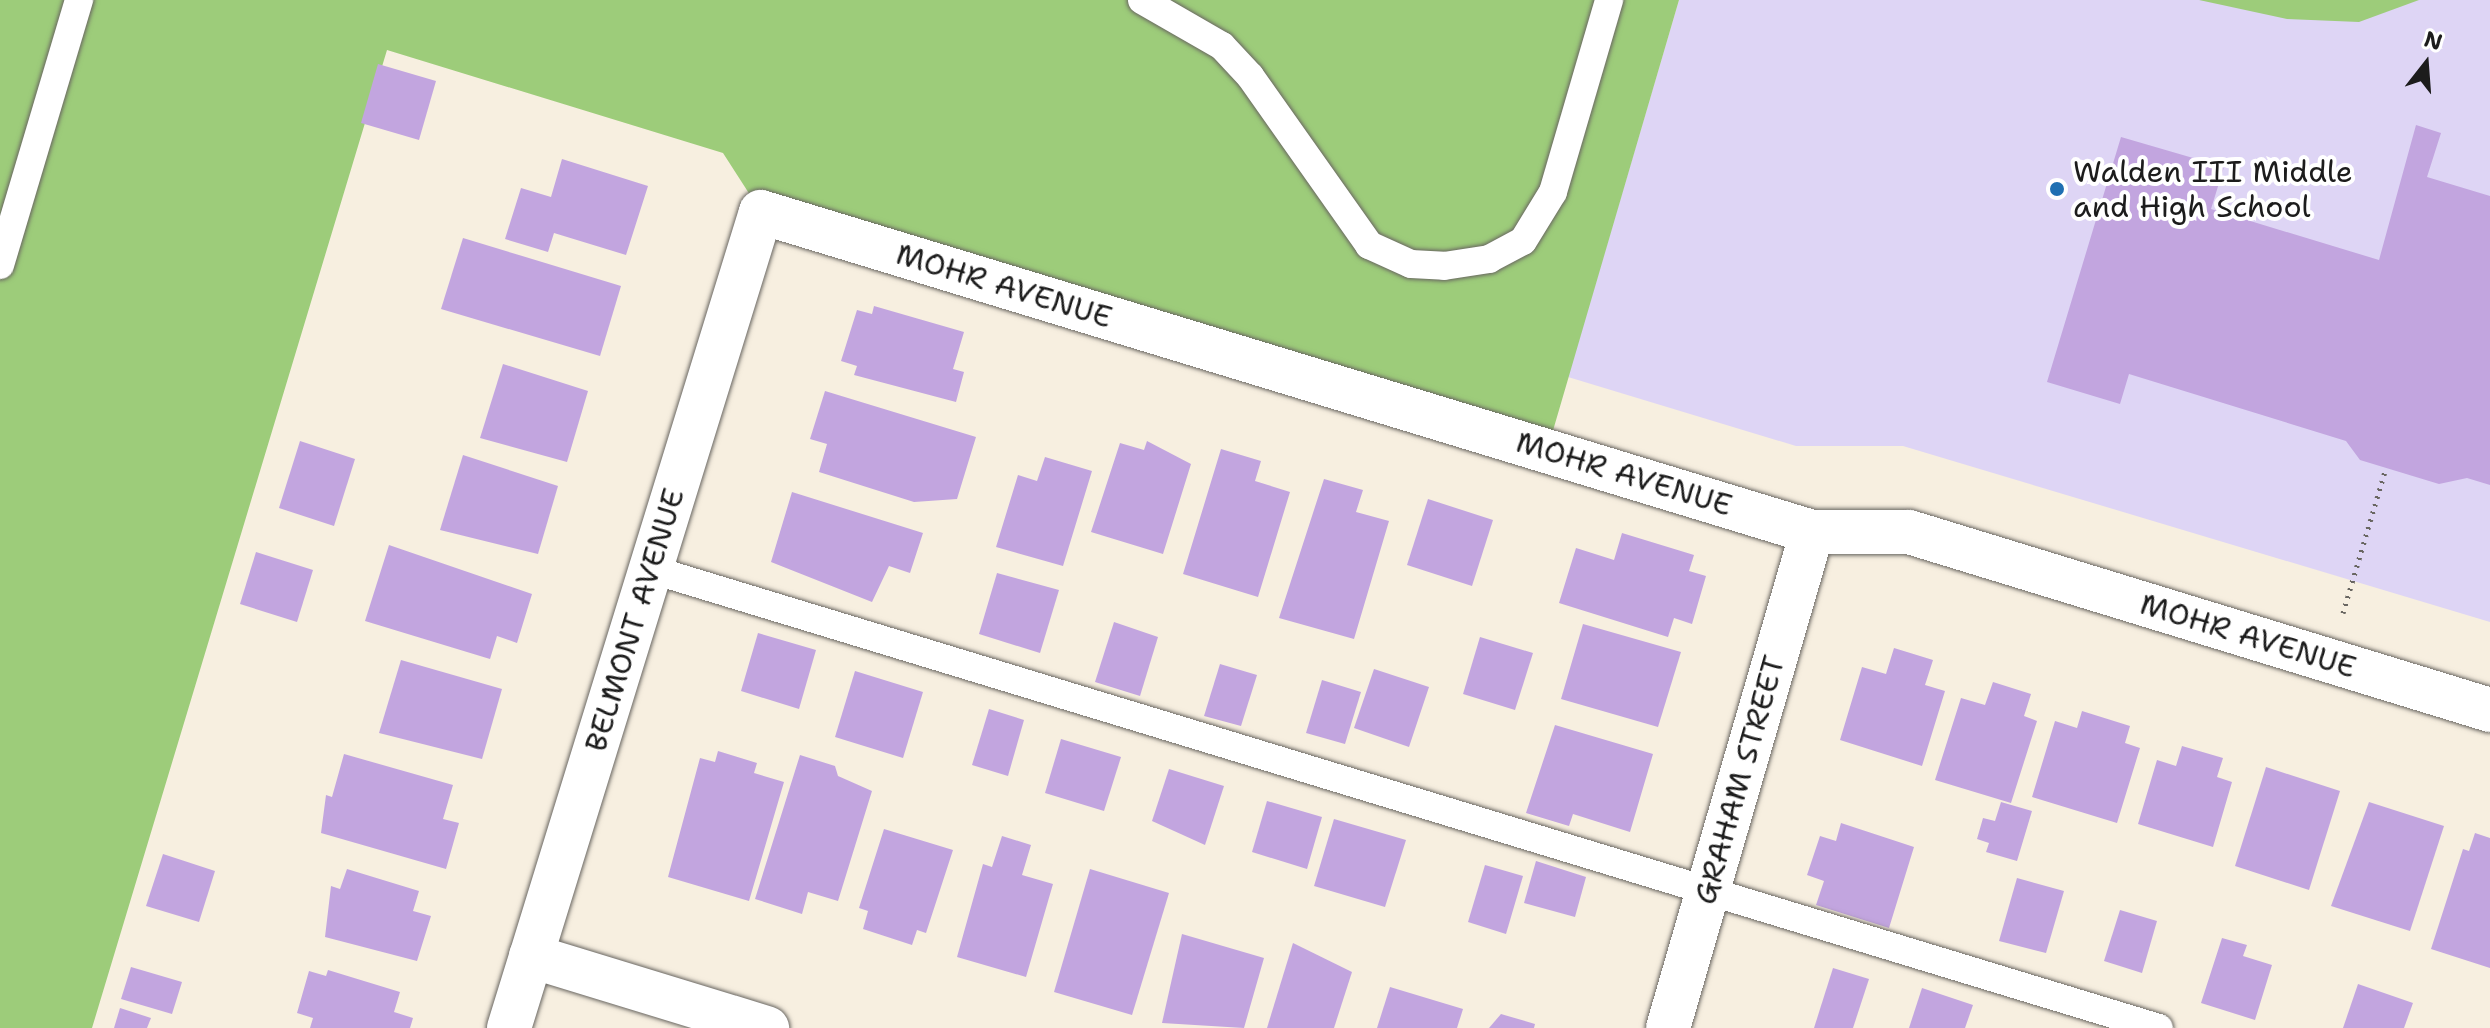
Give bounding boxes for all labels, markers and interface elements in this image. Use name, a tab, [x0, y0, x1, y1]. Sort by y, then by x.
north arrow	[2386, 24, 2466, 104]
text: N	[2421, 24, 2446, 57]
place label: Walden III Middle and High School	[2073, 154, 2353, 224]
marker: Walden III Middle and High School	[2048, 180, 2066, 198]
street label: MOHR AVENUE	[892, 236, 1116, 336]
street label: MOHR AVENUE	[1512, 424, 1736, 524]
street label: BELMONT AVENUE	[578, 484, 692, 756]
street label: MOHR AVENUE	[2136, 586, 2360, 686]
street label: GRAHAM STREET	[1687, 652, 1793, 908]

